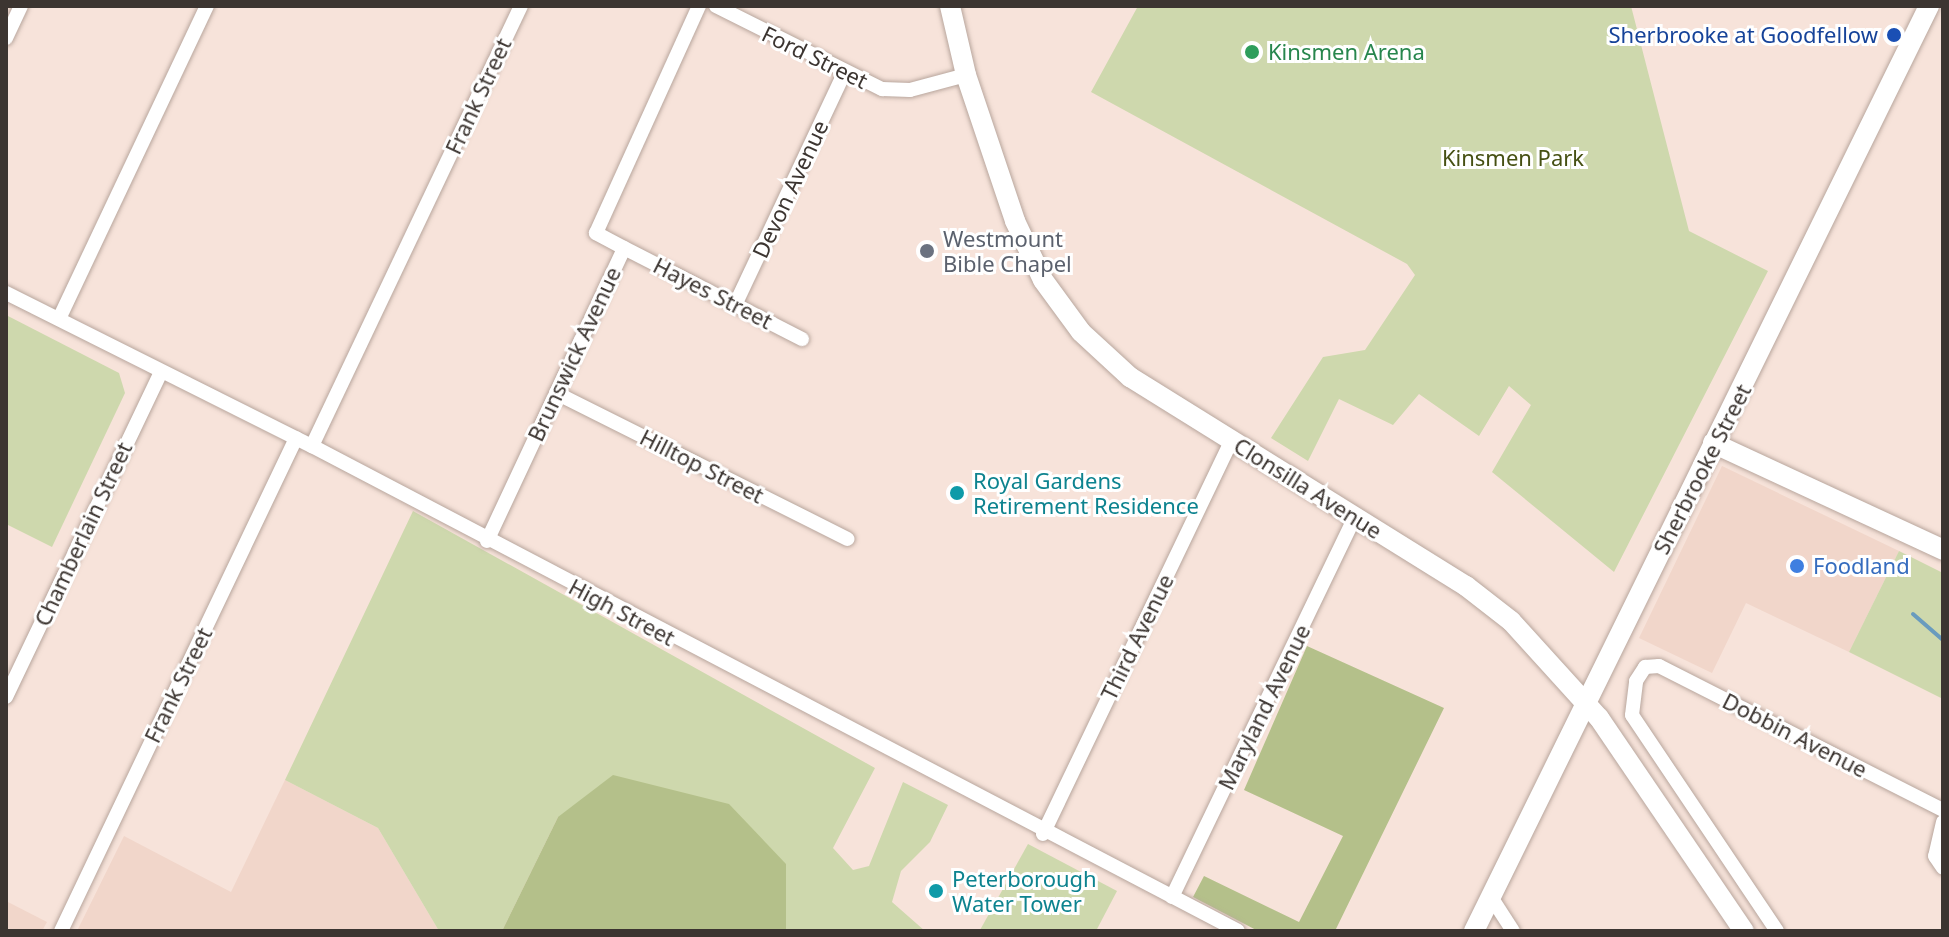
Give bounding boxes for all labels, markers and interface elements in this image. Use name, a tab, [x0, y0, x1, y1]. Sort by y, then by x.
street label: Ford Street	[758, 20, 872, 94]
place label: Sherbrooke at Goodfellow	[1609, 22, 1878, 48]
marker: Sherbrooke at Goodfellow	[1885, 26, 1903, 44]
street label: Frank Street	[440, 34, 516, 158]
place label: Kinsmen Arena	[1268, 39, 1425, 65]
marker: Kinsmen Arena	[1243, 43, 1261, 61]
street label: Devon Avenue	[747, 116, 833, 262]
park label: Kinsmen Park	[1442, 145, 1584, 171]
place label: Westmount Bible Chapel	[943, 225, 1072, 276]
marker: Westmount Bible Chapel	[918, 242, 936, 260]
street label: Hayes Street	[649, 252, 777, 334]
street label: Brunswick Avenue	[522, 263, 626, 445]
street label: Sherbrooke Street	[1648, 380, 1756, 558]
street label: Hilltop Street	[636, 424, 768, 508]
street label: Clonsilla Avenue	[1229, 432, 1387, 544]
street label: Chamberlain Street	[29, 438, 137, 630]
place label: Royal Gardens Retirement Residence	[973, 467, 1199, 518]
marker: Royal Gardens Retirement Residence	[948, 484, 966, 502]
place label: Foodland	[1813, 553, 1910, 579]
marker: Foodland	[1788, 557, 1806, 575]
street label: Third Avenue	[1095, 570, 1179, 704]
street label: High Street	[564, 573, 680, 651]
street label: Maryland Avenue	[1213, 620, 1315, 794]
street label: Frank Street	[139, 623, 217, 747]
street label: Dobbin Avenue	[1718, 687, 1872, 783]
place label: Peterborough Water Tower	[952, 865, 1097, 916]
marker: Peterborough Water Tower	[927, 882, 945, 900]

